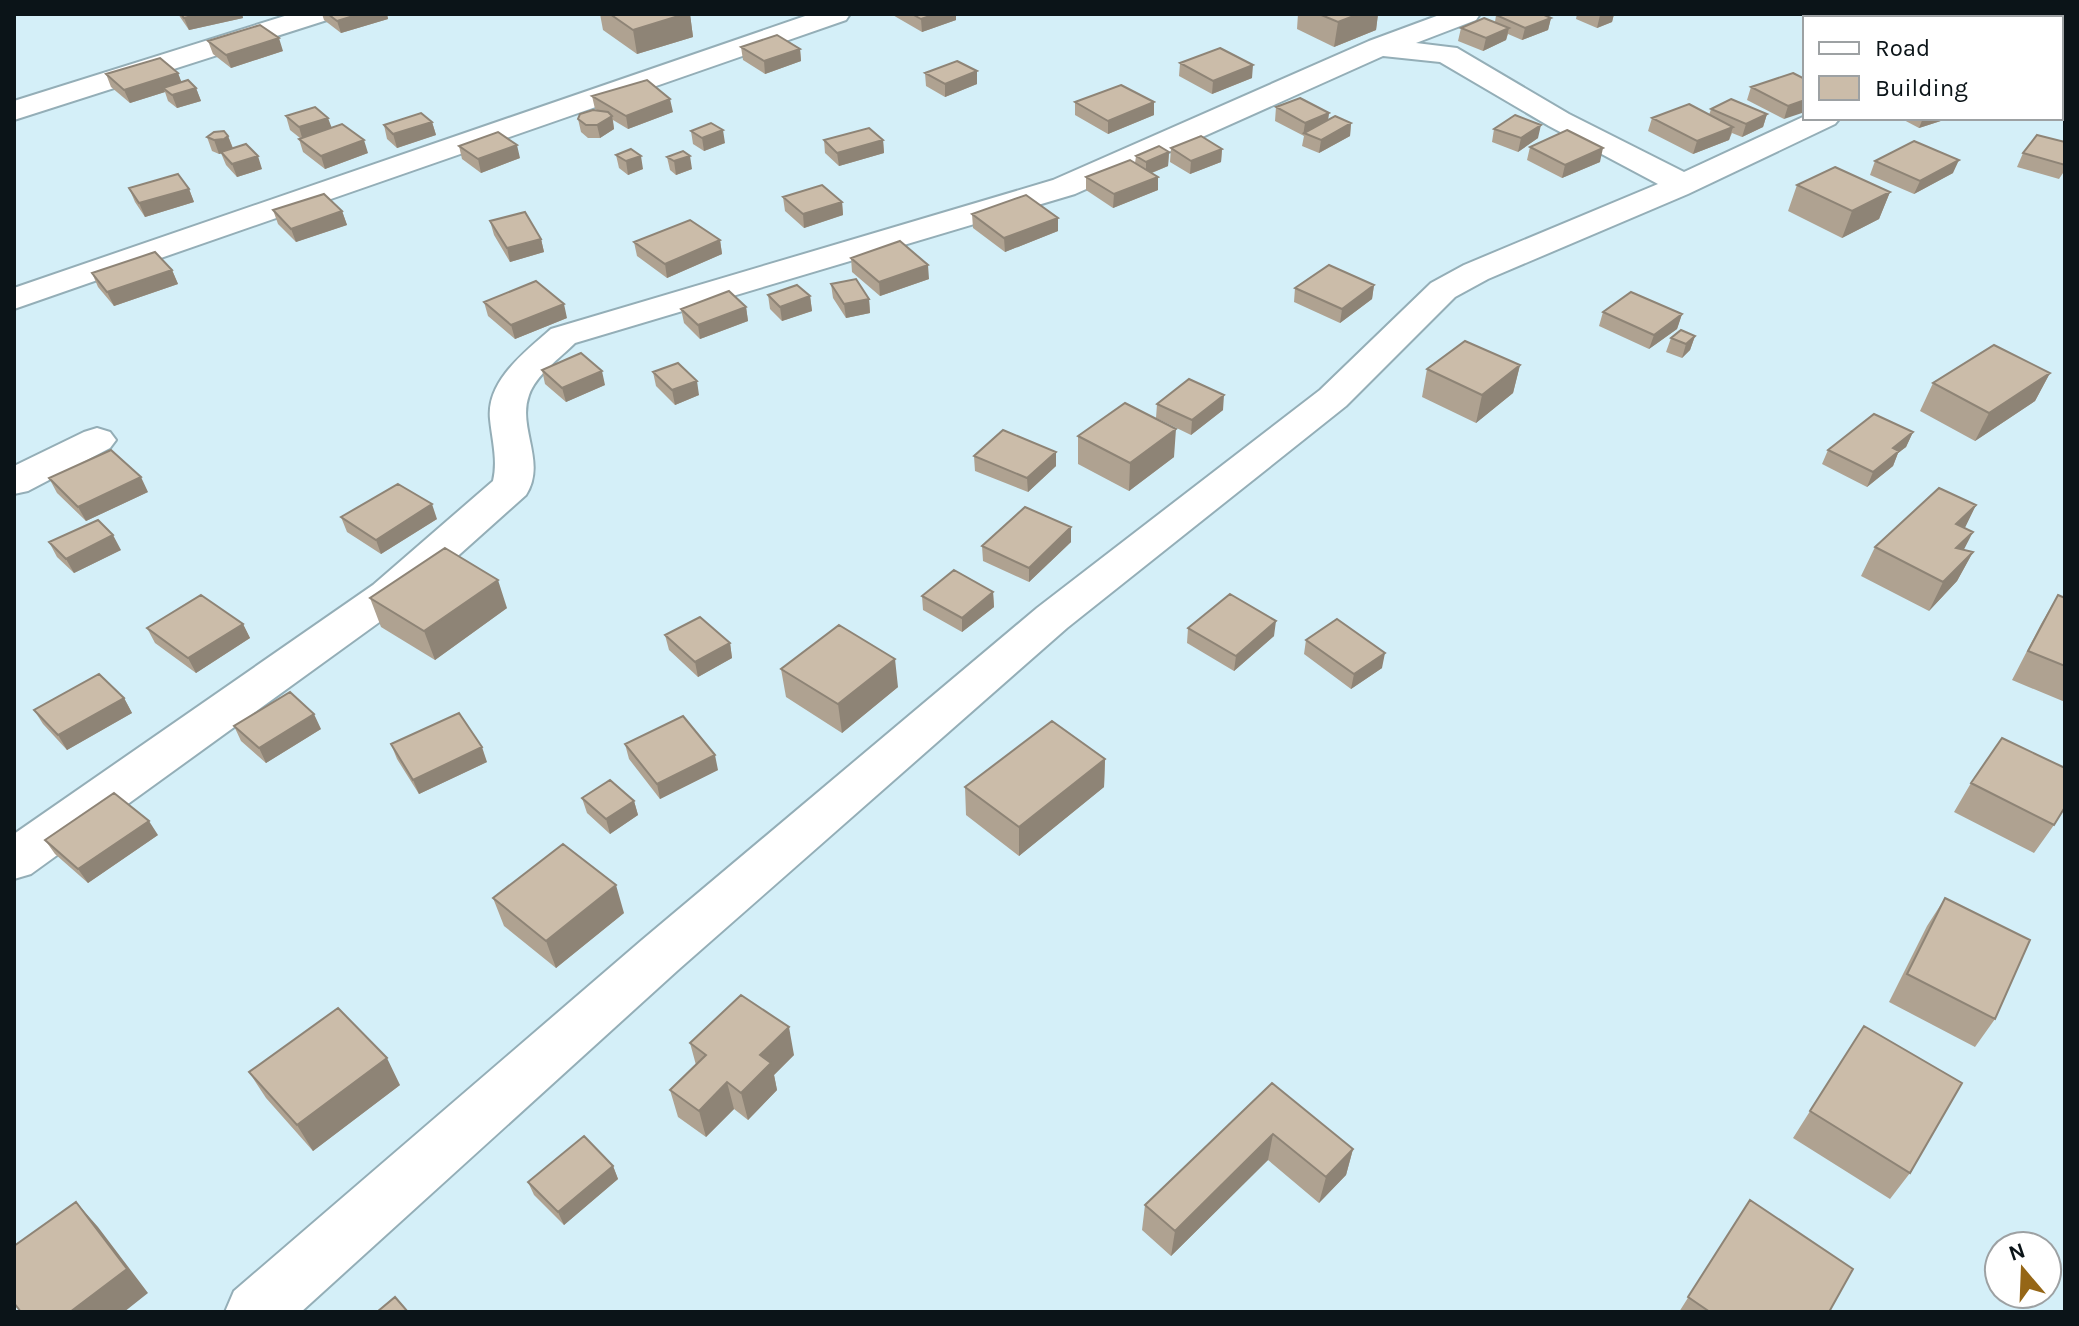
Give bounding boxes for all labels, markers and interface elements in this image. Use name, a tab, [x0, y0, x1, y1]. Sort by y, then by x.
legend	[1803, 16, 2063, 120]
text: Road	[1875, 34, 1930, 62]
text: Building	[1875, 74, 1968, 102]
north arrow	[1983, 1230, 2063, 1310]
text: N	[2005, 1237, 2029, 1267]

